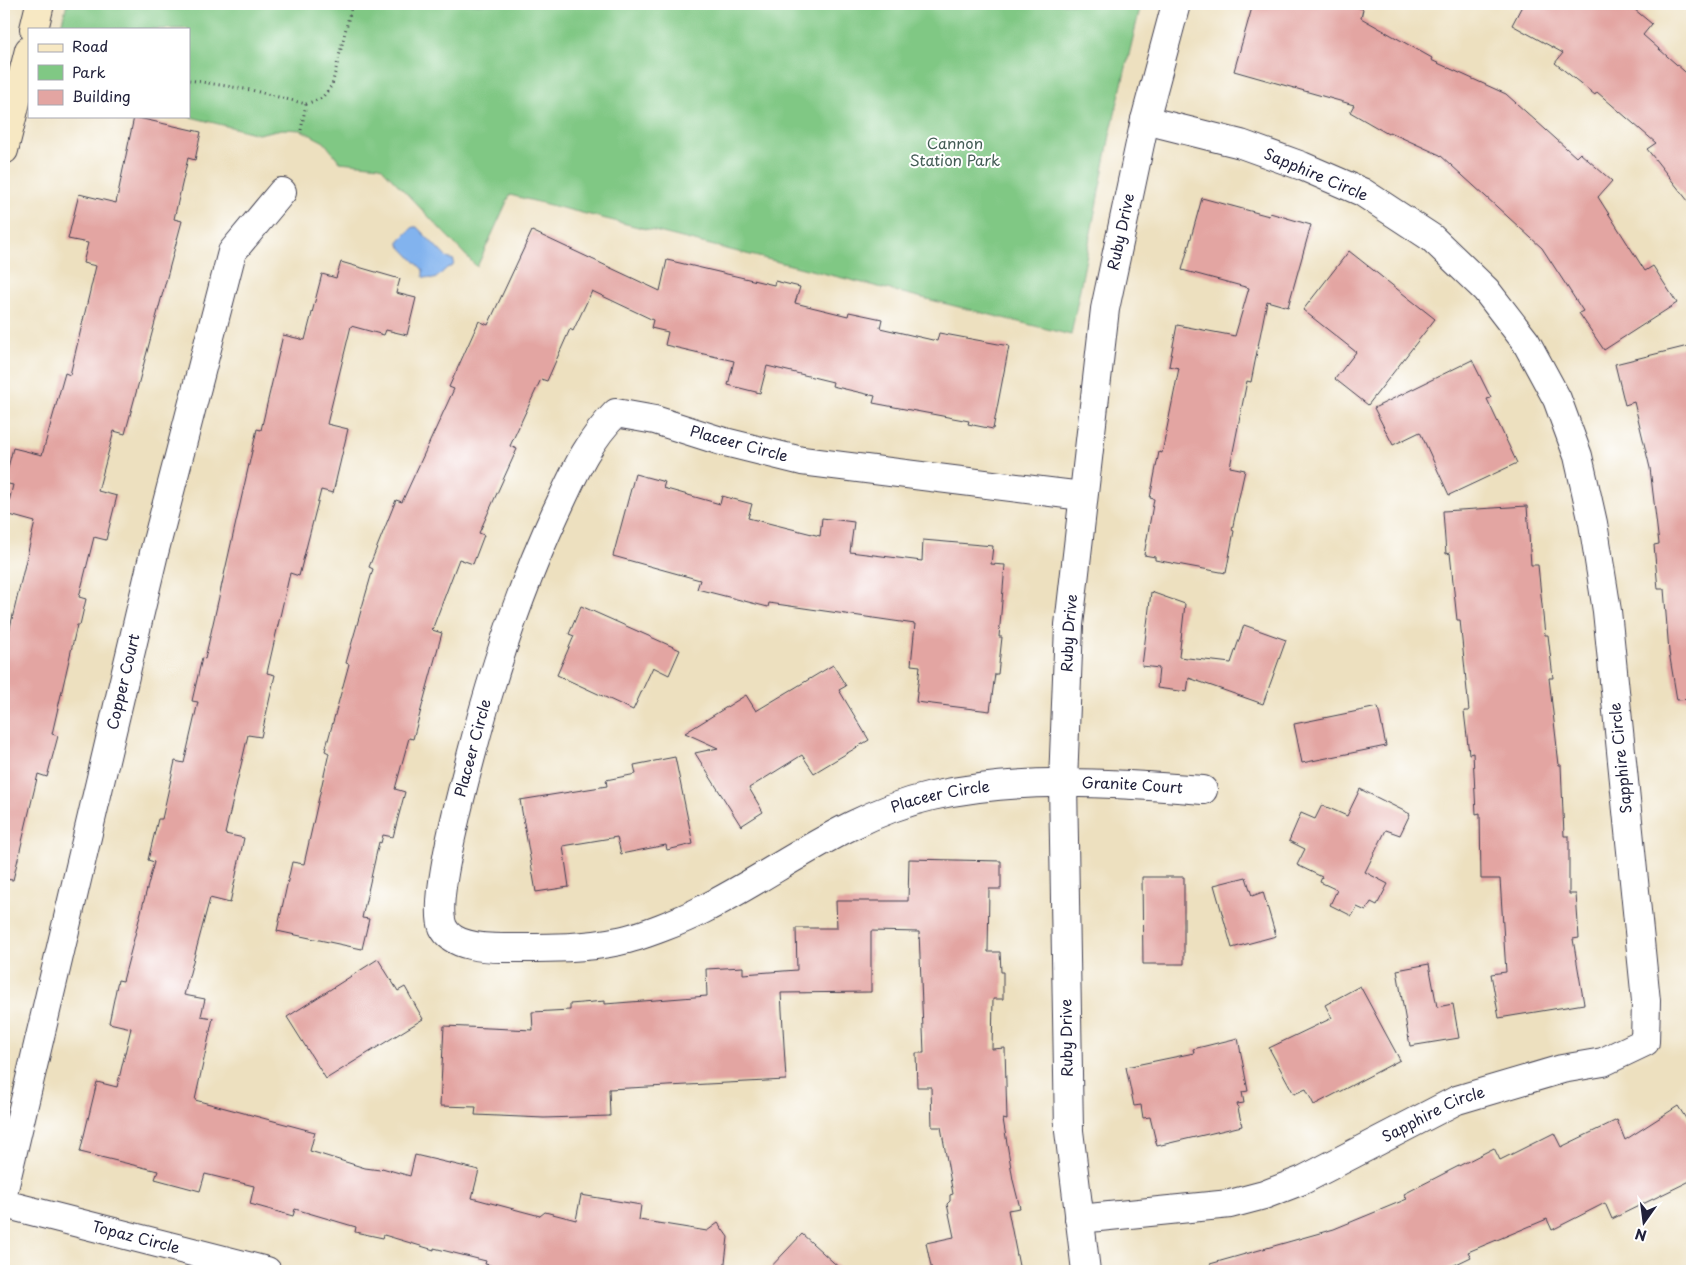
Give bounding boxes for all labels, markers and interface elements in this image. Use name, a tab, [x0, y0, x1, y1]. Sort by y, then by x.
legend	[28, 28, 190, 118]
text: Road	[72, 34, 108, 57]
text: Park	[72, 60, 106, 83]
text: Building	[72, 84, 131, 107]
park label: Cannon Station Park	[910, 131, 1000, 171]
street label: Sapphire Circle	[1261, 141, 1372, 206]
street label: Ruby Drive	[1101, 191, 1139, 272]
street label: Placeer Circle	[688, 418, 791, 467]
street label: Ruby Drive	[1054, 593, 1082, 673]
street label: Copper Court	[100, 631, 145, 732]
street label: Placeer Circle	[447, 696, 496, 799]
street label: Sapphire Circle	[1602, 701, 1637, 815]
street label: Granite Court	[1081, 770, 1184, 798]
street label: Placeer Circle	[887, 774, 991, 818]
street label: Ruby Drive	[1053, 999, 1078, 1077]
street label: Sapphire Circle	[1377, 1079, 1487, 1147]
north arrow	[1618, 1198, 1668, 1248]
street label: Topaz Circle	[90, 1214, 183, 1258]
text: N	[1633, 1224, 1649, 1247]

